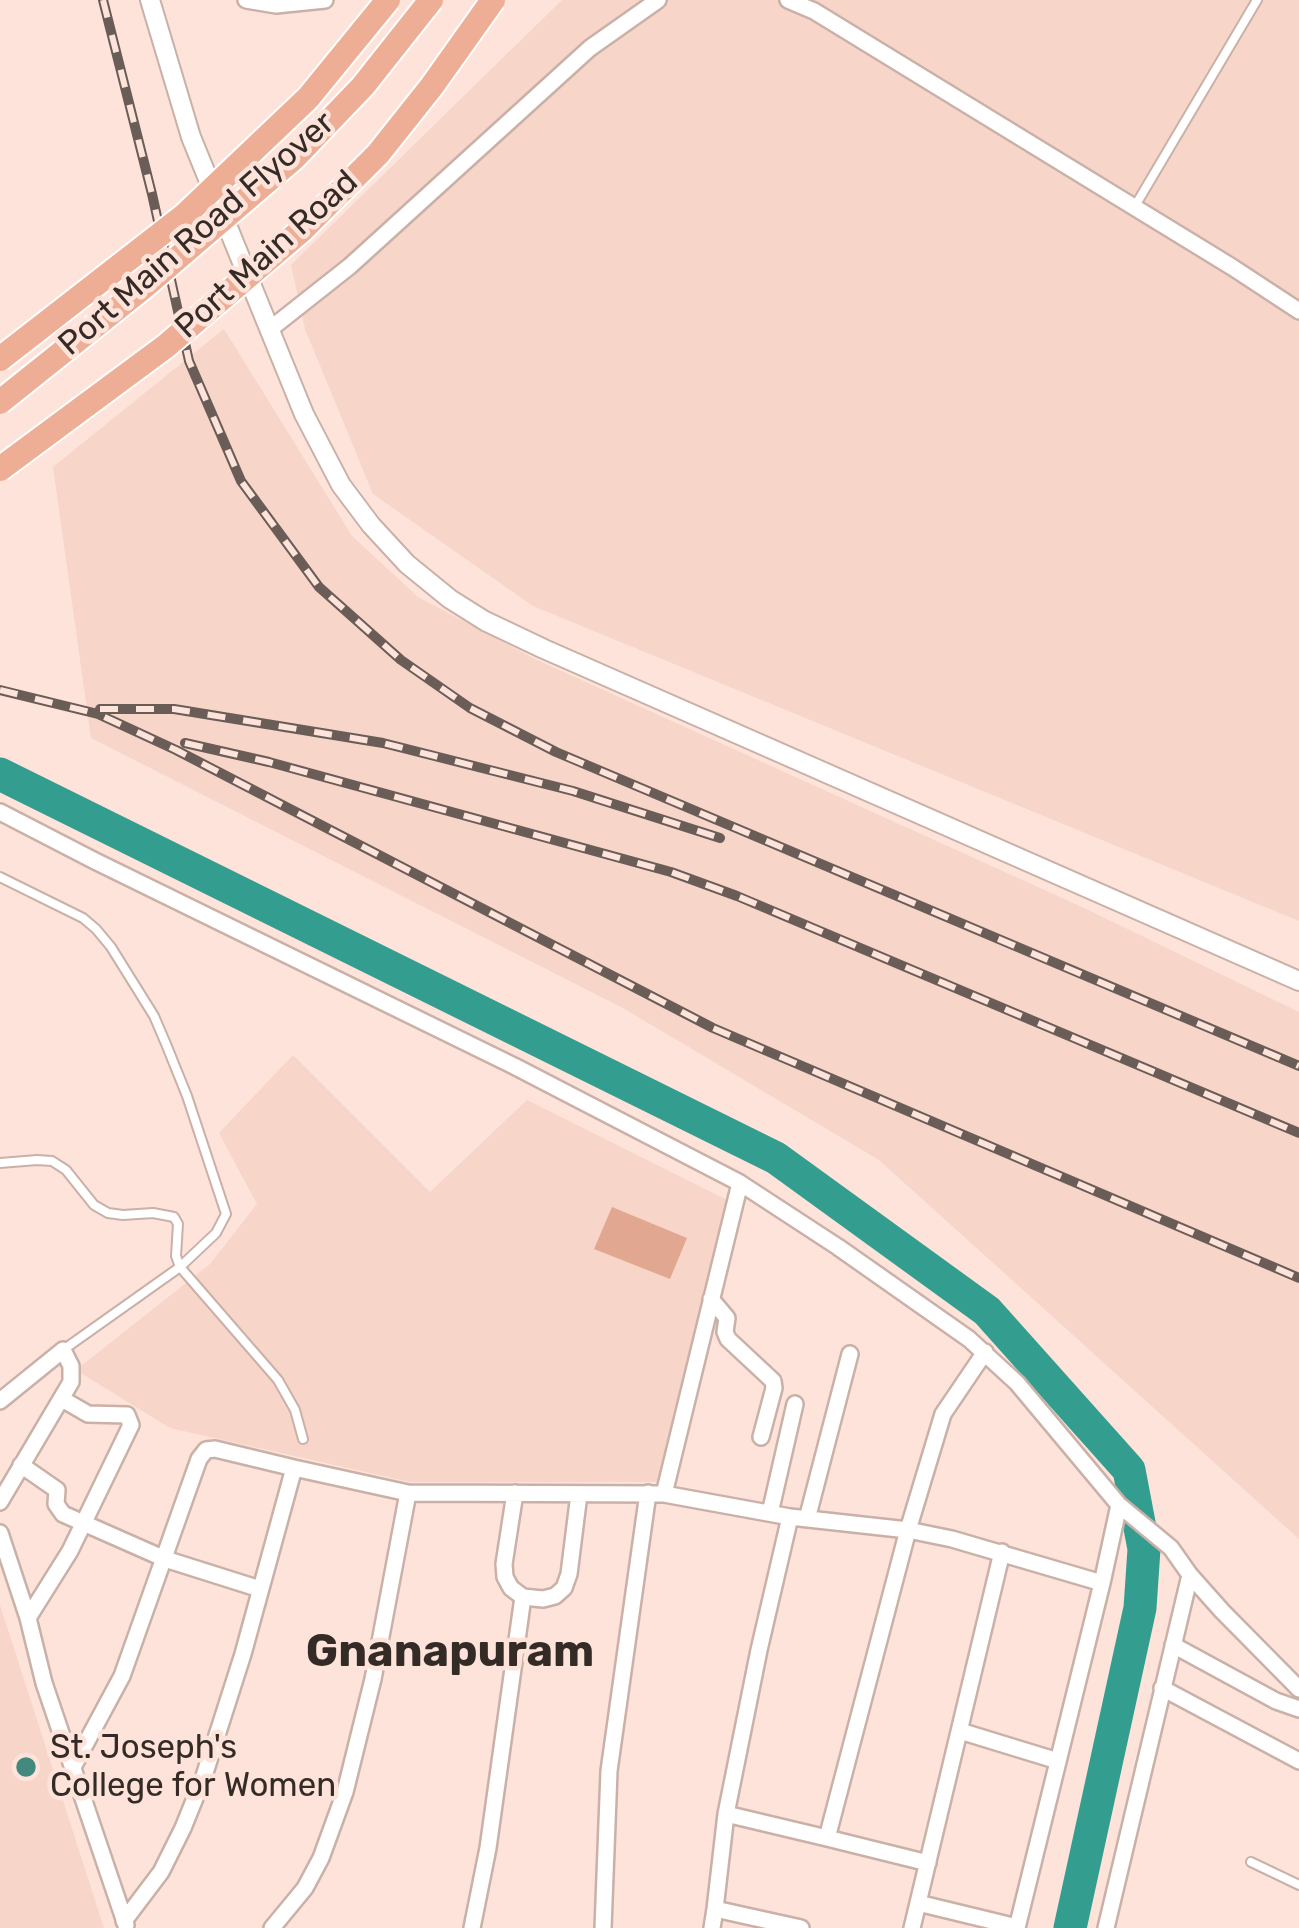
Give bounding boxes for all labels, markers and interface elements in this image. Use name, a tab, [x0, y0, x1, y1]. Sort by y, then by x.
street label: Port Main Road Flyover	[51, 104, 343, 364]
street label: Port Main Road	[168, 163, 366, 347]
district label: Gnanapuram	[306, 1626, 594, 1680]
place label: St. Joseph's College for Women	[50, 1728, 336, 1806]
marker: St. Joseph's College for Women	[13, 1754, 39, 1780]

